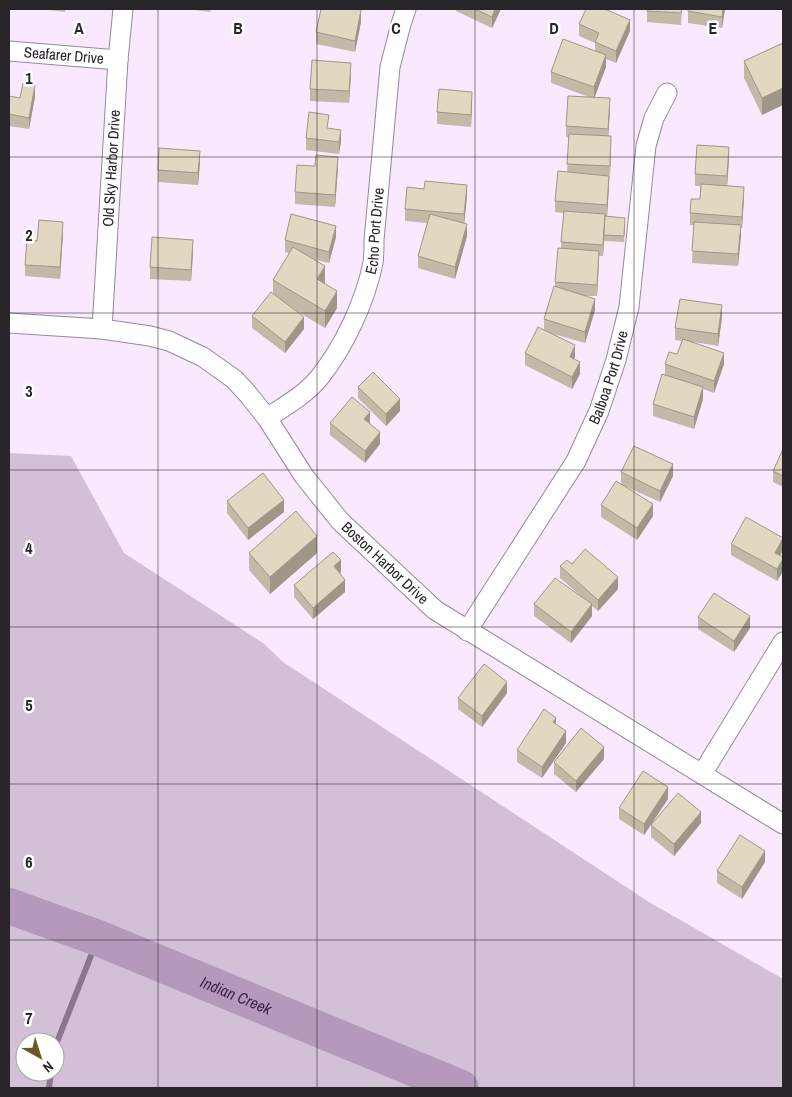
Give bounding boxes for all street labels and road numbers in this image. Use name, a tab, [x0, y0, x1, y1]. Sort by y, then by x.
street label: Seafarer Drive	[23, 41, 105, 69]
street label: Old Sky Harbor Drive	[97, 109, 125, 227]
street label: Echo Port Drive	[360, 187, 389, 276]
street label: Balboa Port Drive	[583, 328, 633, 428]
street label: Boston Harbor Drive	[337, 517, 433, 609]

